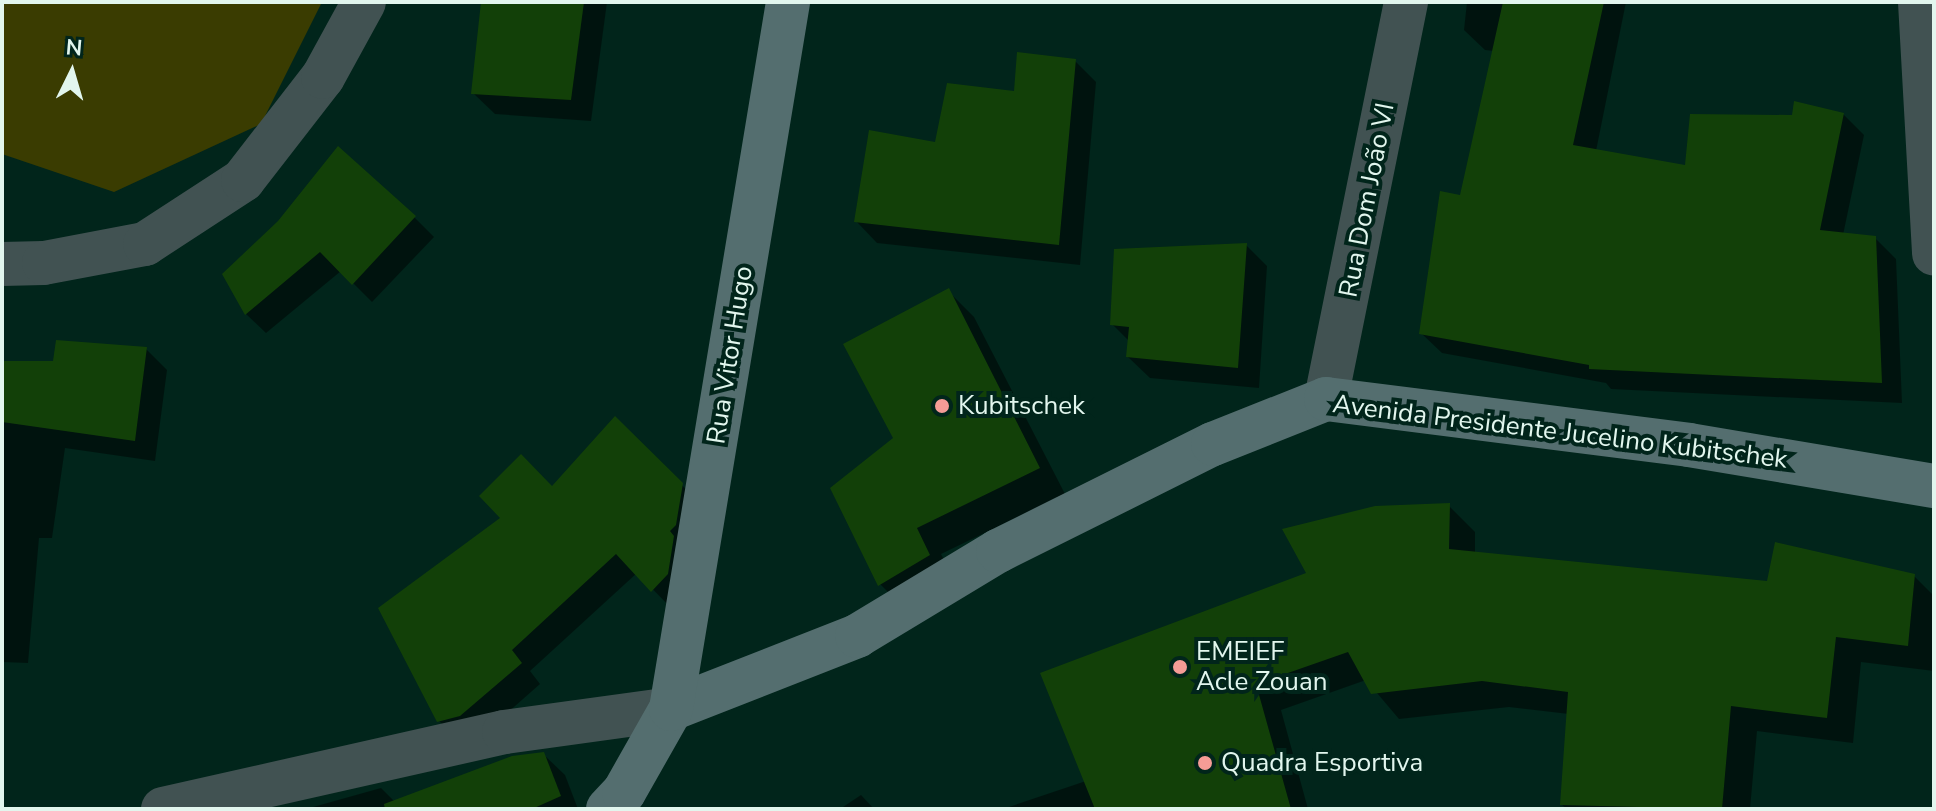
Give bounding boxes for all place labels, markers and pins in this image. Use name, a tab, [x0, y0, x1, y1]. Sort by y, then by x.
place label: Kubitschek	[958, 390, 1085, 422]
marker: Kubitschek	[933, 397, 951, 415]
place label: EMEIEF Acle Zouan	[1196, 636, 1327, 698]
marker: EMEIEF Acle Zouan	[1171, 658, 1189, 676]
place label: Quadra Esportiva	[1221, 747, 1423, 779]
marker: Quadra Esportiva	[1196, 754, 1214, 772]

